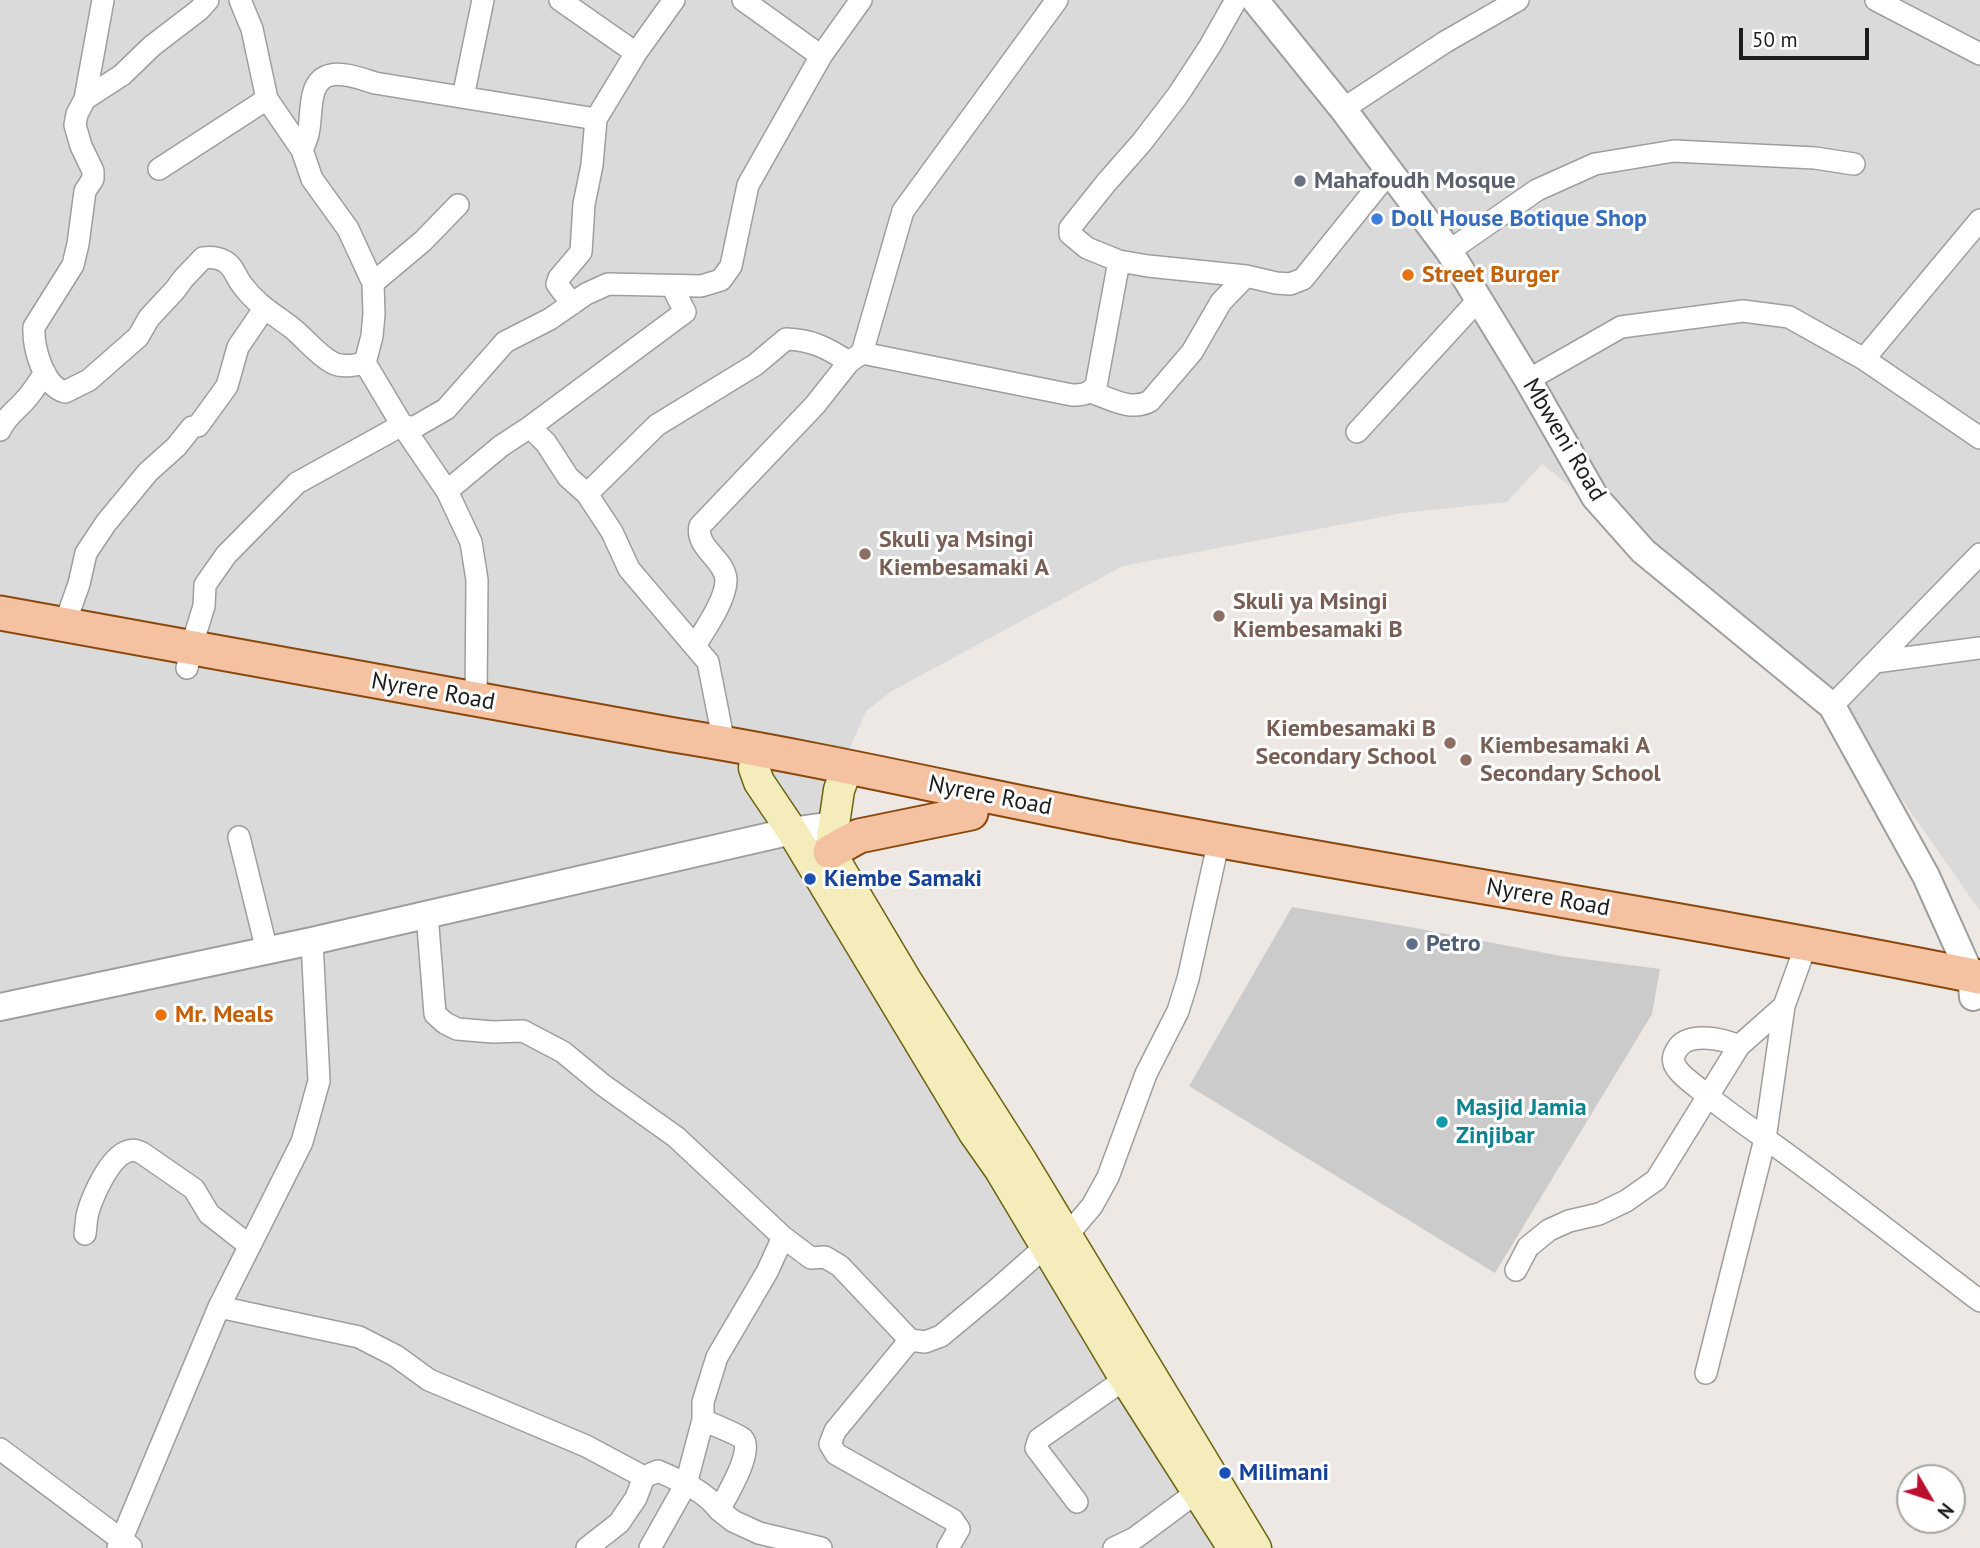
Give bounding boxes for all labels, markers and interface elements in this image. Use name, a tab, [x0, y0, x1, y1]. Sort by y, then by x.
scale bar	[1742, 14, 1871, 58]
text: 50 m	[1752, 26, 1798, 53]
place label: Mahafoudh Mosque	[1314, 167, 1516, 195]
marker: Mahafoudh Mosque	[1292, 173, 1308, 189]
place label: Doll House Botique Shop	[1391, 205, 1647, 233]
marker: Doll House Botique Shop	[1369, 211, 1385, 227]
place label: Street Burger	[1422, 261, 1559, 289]
marker: Street Burger	[1400, 267, 1416, 283]
street label: Mbweni Road	[1516, 373, 1612, 507]
place label: Skuli ya Msingi Kiembesamaki A	[879, 526, 1049, 582]
marker: Skuli ya Msingi Kiembesamaki A	[857, 546, 873, 562]
place label: Skuli ya Msingi Kiembesamaki B	[1233, 588, 1403, 644]
marker: Skuli ya Msingi Kiembesamaki B	[1211, 608, 1227, 624]
street label: Nyrere Road	[369, 667, 497, 717]
place label: Kiembesamaki B Secondary School	[1255, 715, 1436, 771]
place label: Kiembesamaki A Secondary School	[1480, 732, 1661, 788]
marker: Kiembesamaki B Secondary School	[1442, 735, 1458, 751]
marker: Kiembesamaki A Secondary School	[1458, 752, 1474, 768]
street label: Nyrere Road	[926, 770, 1054, 822]
place label: Kiembe Samaki	[824, 865, 982, 893]
marker: Kiembe Samaki	[802, 871, 818, 887]
street label: Nyrere Road	[1484, 873, 1612, 923]
place label: Petro	[1426, 930, 1481, 958]
marker: Petro	[1404, 936, 1420, 952]
place label: Mr. Meals	[175, 1001, 274, 1029]
marker: Mr. Meals	[153, 1007, 169, 1023]
place label: Masjid Jamia Zinjibar	[1456, 1094, 1587, 1150]
marker: Masjid Jamia Zinjibar	[1434, 1114, 1450, 1130]
place label: Milimani	[1239, 1459, 1329, 1487]
north arrow	[1896, 1464, 1966, 1534]
marker: Milimani	[1217, 1465, 1233, 1481]
text: N	[1933, 1499, 1959, 1523]

